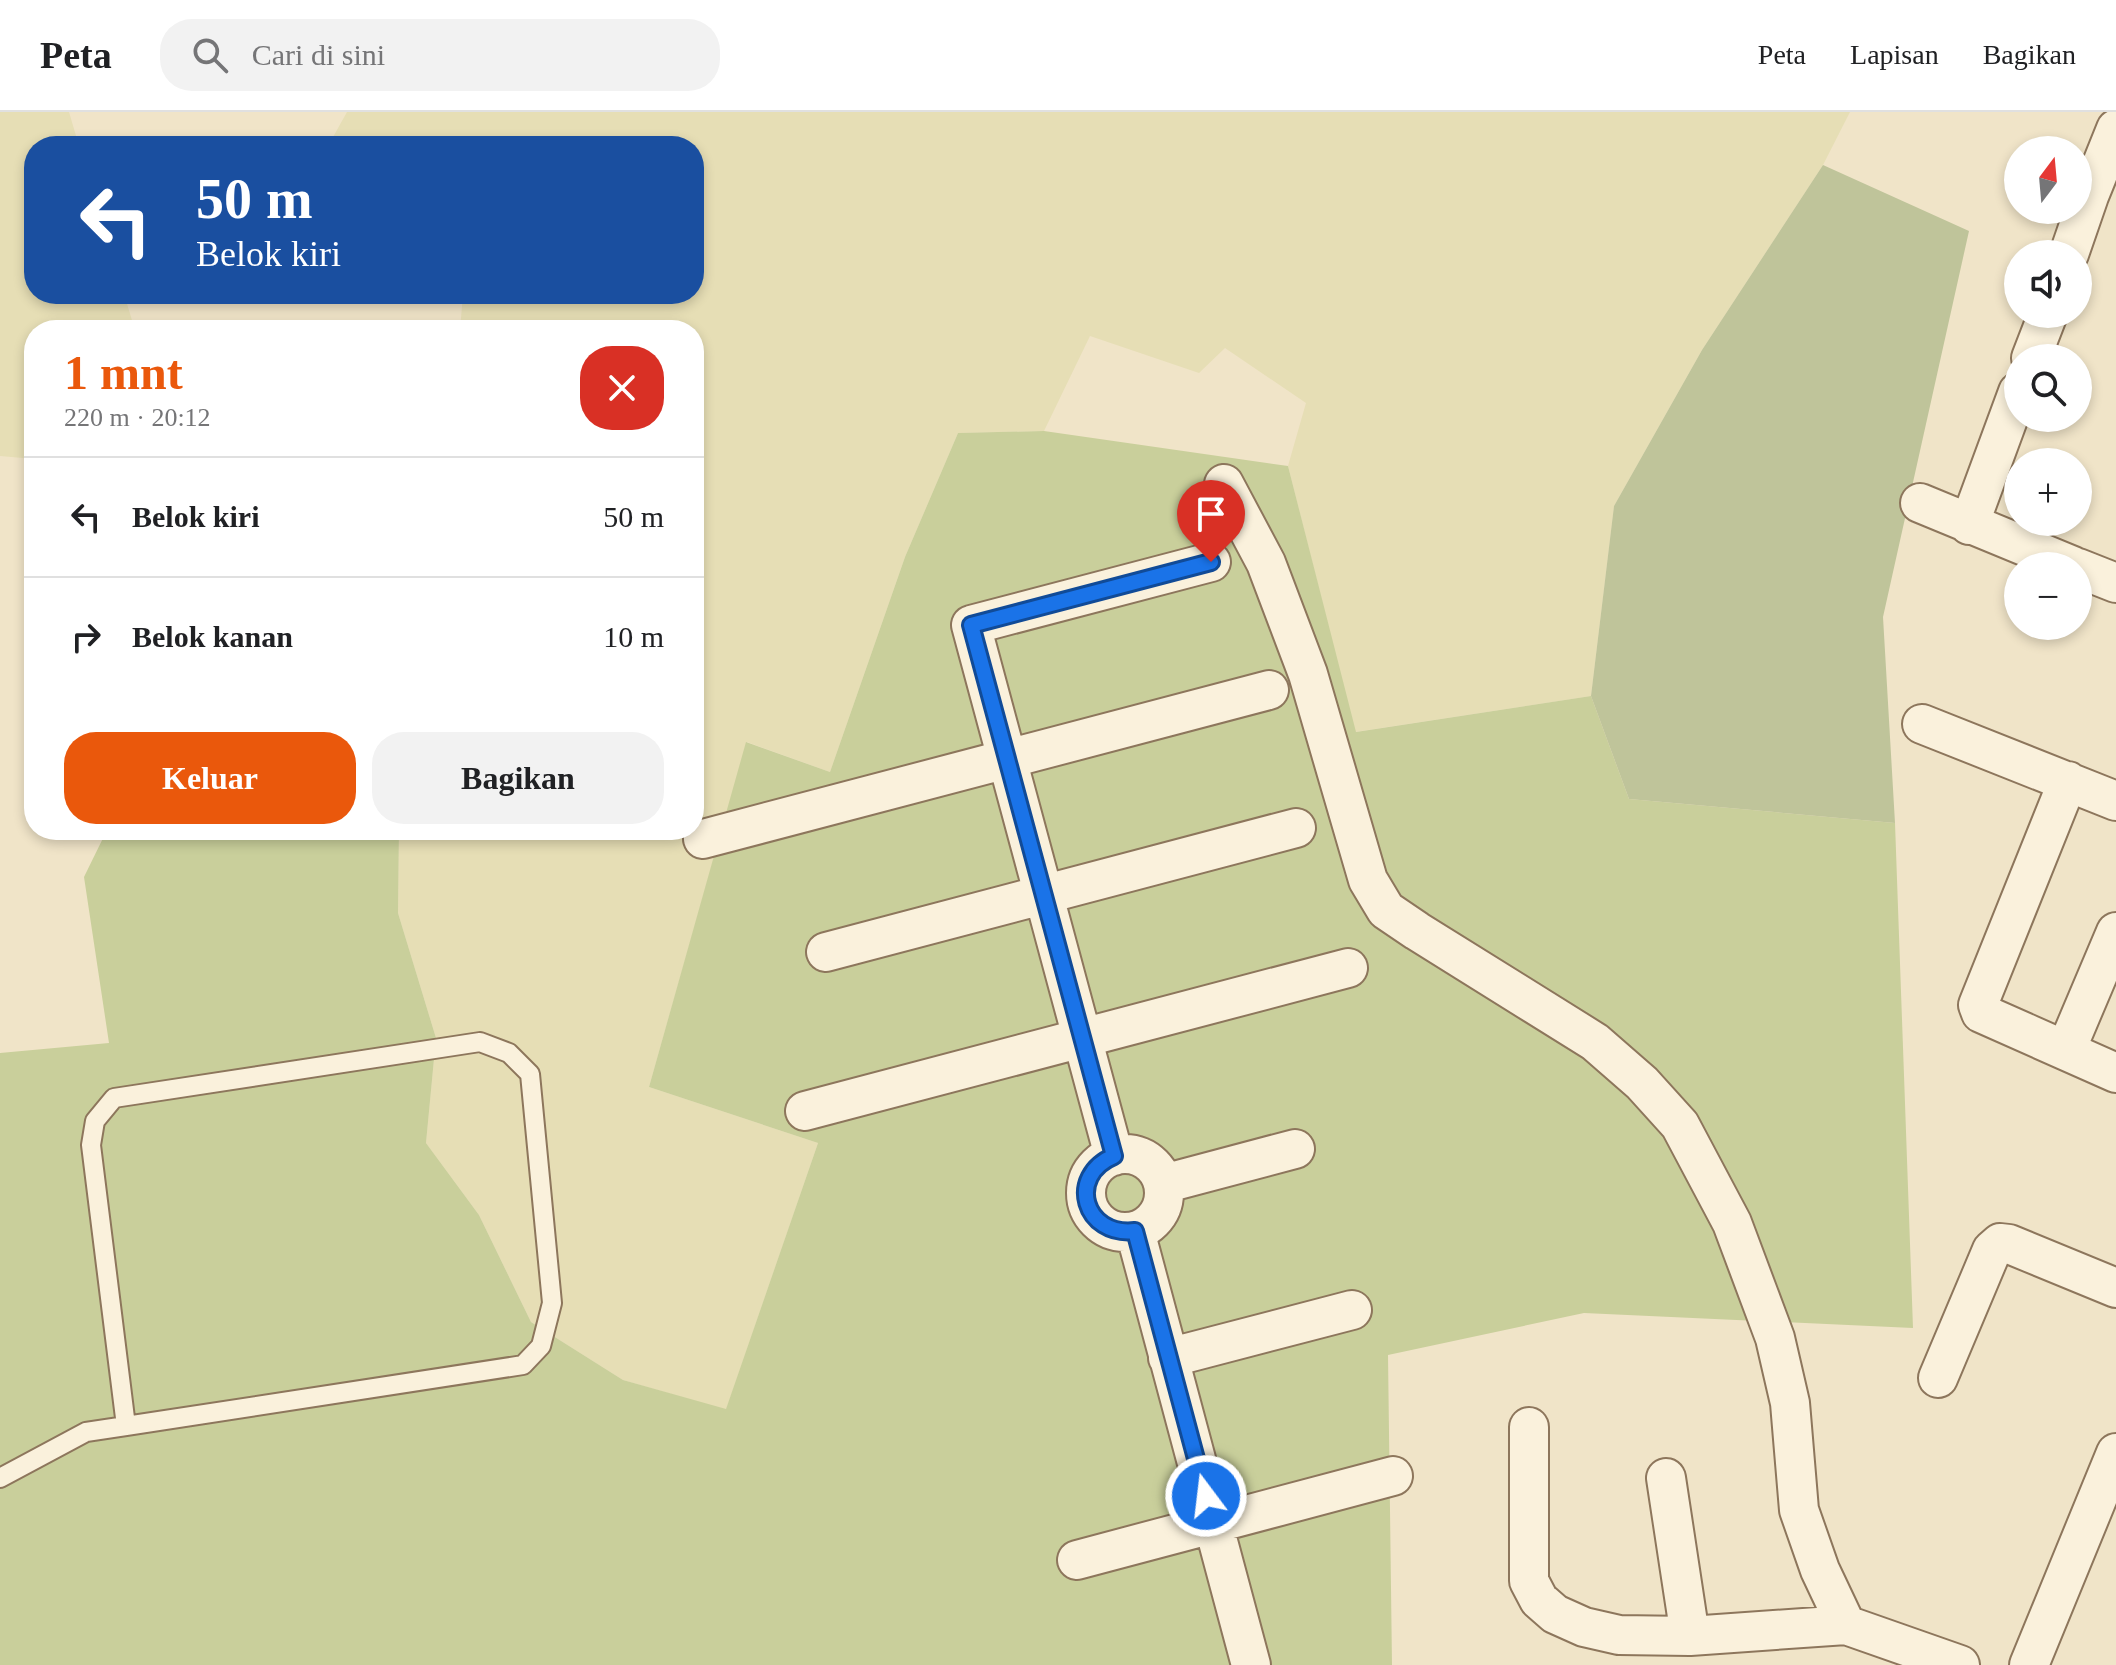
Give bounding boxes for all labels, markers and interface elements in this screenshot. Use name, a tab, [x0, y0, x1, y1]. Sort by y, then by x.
search box	[160, 19, 720, 91]
icon: search	[188, 33, 232, 77]
text: Peta	[40, 34, 112, 76]
text: Cari di sini	[252, 38, 385, 71]
text: Peta	[1758, 39, 1806, 70]
text: Lapisan	[1850, 39, 1939, 70]
text: Bagikan	[1983, 39, 2076, 70]
north arrow	[2004, 136, 2092, 224]
map controls	[2004, 136, 2092, 640]
icon: left	[64, 168, 168, 272]
text: 50 m	[196, 168, 313, 230]
text: Belok kiri	[196, 234, 341, 274]
button: sound	[2004, 240, 2092, 328]
button: search	[2004, 344, 2092, 432]
text: 1 mnt	[64, 346, 183, 399]
button: close	[580, 346, 664, 430]
text: 220 m · 20:12	[64, 403, 211, 432]
button: +	[2004, 448, 2092, 536]
pin	[1177, 480, 1245, 562]
icon: arrive	[1189, 492, 1233, 536]
icon: left	[64, 495, 108, 539]
text: Belok kiri	[132, 500, 260, 533]
text: 50 m	[603, 500, 664, 533]
button: −	[2004, 552, 2092, 640]
icon: right	[64, 615, 108, 659]
text: Belok kanan	[132, 620, 293, 653]
text: 10 m	[603, 620, 664, 653]
button: Keluar	[64, 732, 356, 824]
button: Bagikan	[372, 732, 664, 824]
position arrow	[1164, 1454, 1248, 1538]

